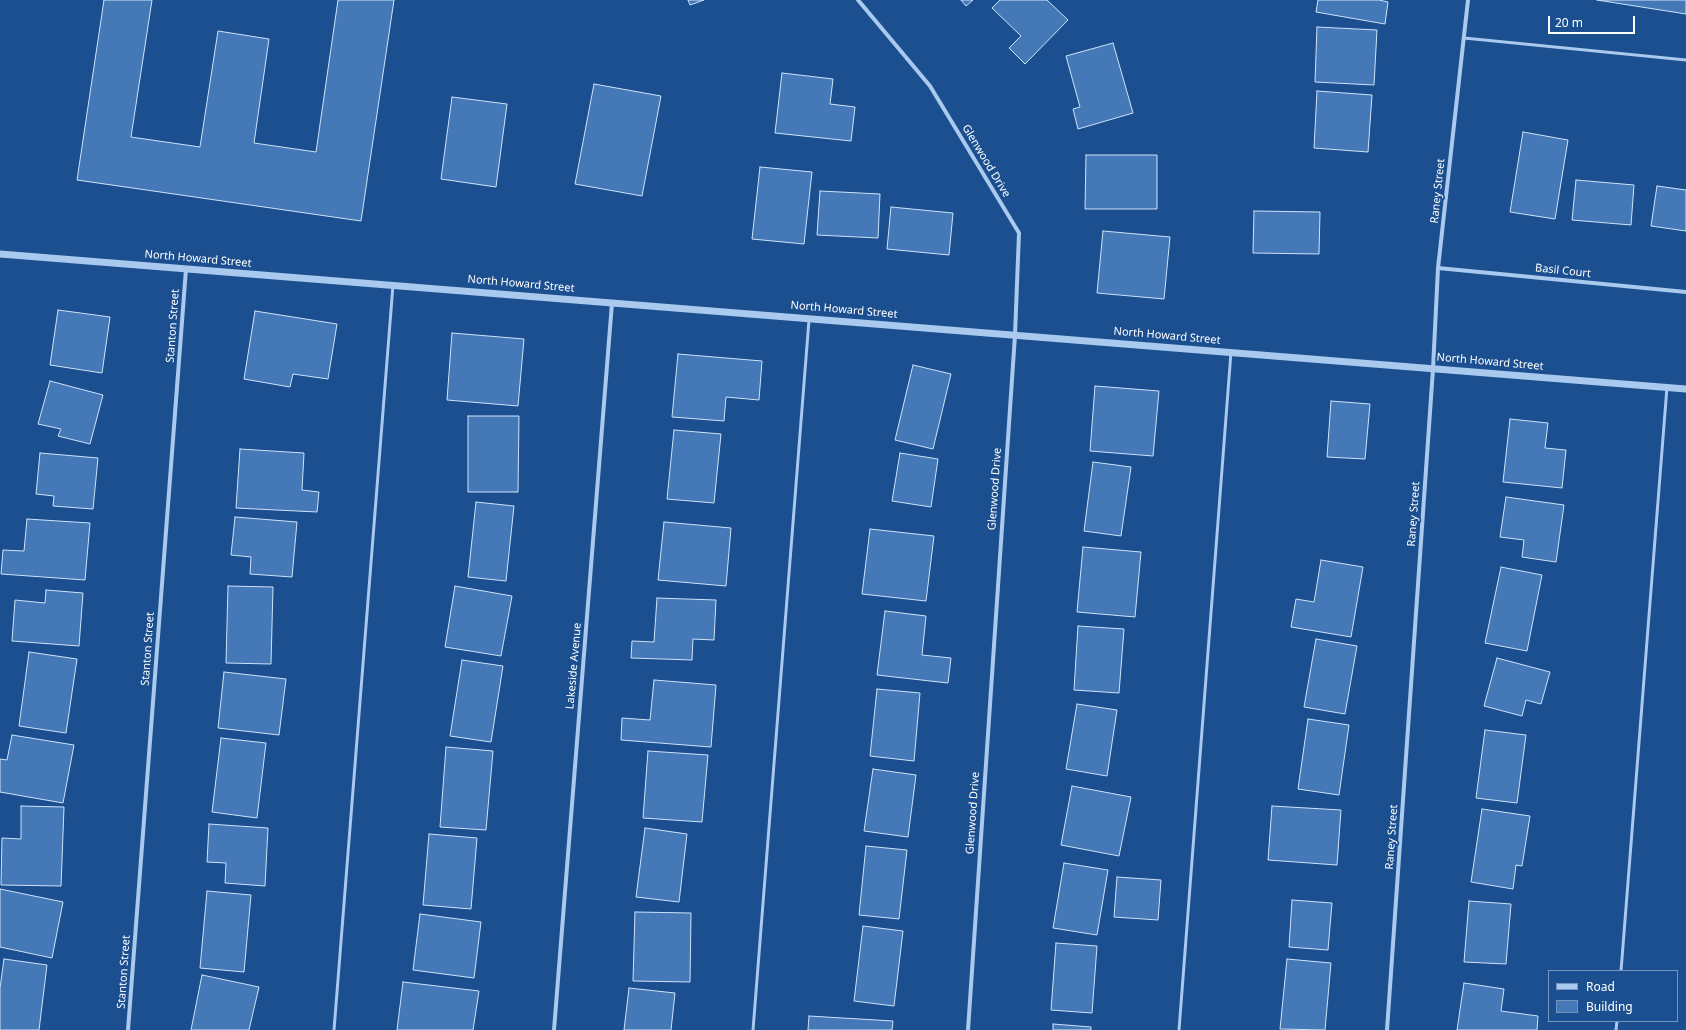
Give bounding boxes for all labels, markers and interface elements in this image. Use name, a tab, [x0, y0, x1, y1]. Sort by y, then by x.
scale bar	[1550, 8, 1637, 34]
text: 20 m	[1555, 14, 1583, 31]
street label: Glenwood Drive	[959, 122, 1013, 200]
street label: Raney Street	[1428, 158, 1448, 224]
street label: North Howard Street	[144, 248, 252, 270]
street label: Basil Court	[1534, 262, 1592, 280]
street label: North Howard Street	[467, 273, 575, 295]
street label: Stanton Street	[164, 289, 182, 363]
street label: North Howard Street	[790, 299, 898, 321]
street label: North Howard Street	[1113, 325, 1221, 347]
street label: North Howard Street	[1436, 351, 1544, 373]
street label: Glenwood Drive	[986, 447, 1004, 531]
street label: Raney Street	[1405, 481, 1423, 547]
street label: Stanton Street	[139, 612, 157, 686]
street label: Lakeside Avenue	[564, 622, 584, 710]
street label: Glenwood Drive	[964, 771, 982, 855]
street label: Raney Street	[1383, 804, 1401, 870]
street label: Stanton Street	[115, 935, 133, 1009]
legend	[1548, 970, 1678, 1022]
text: Road	[1586, 978, 1615, 995]
text: Building	[1586, 998, 1633, 1015]

